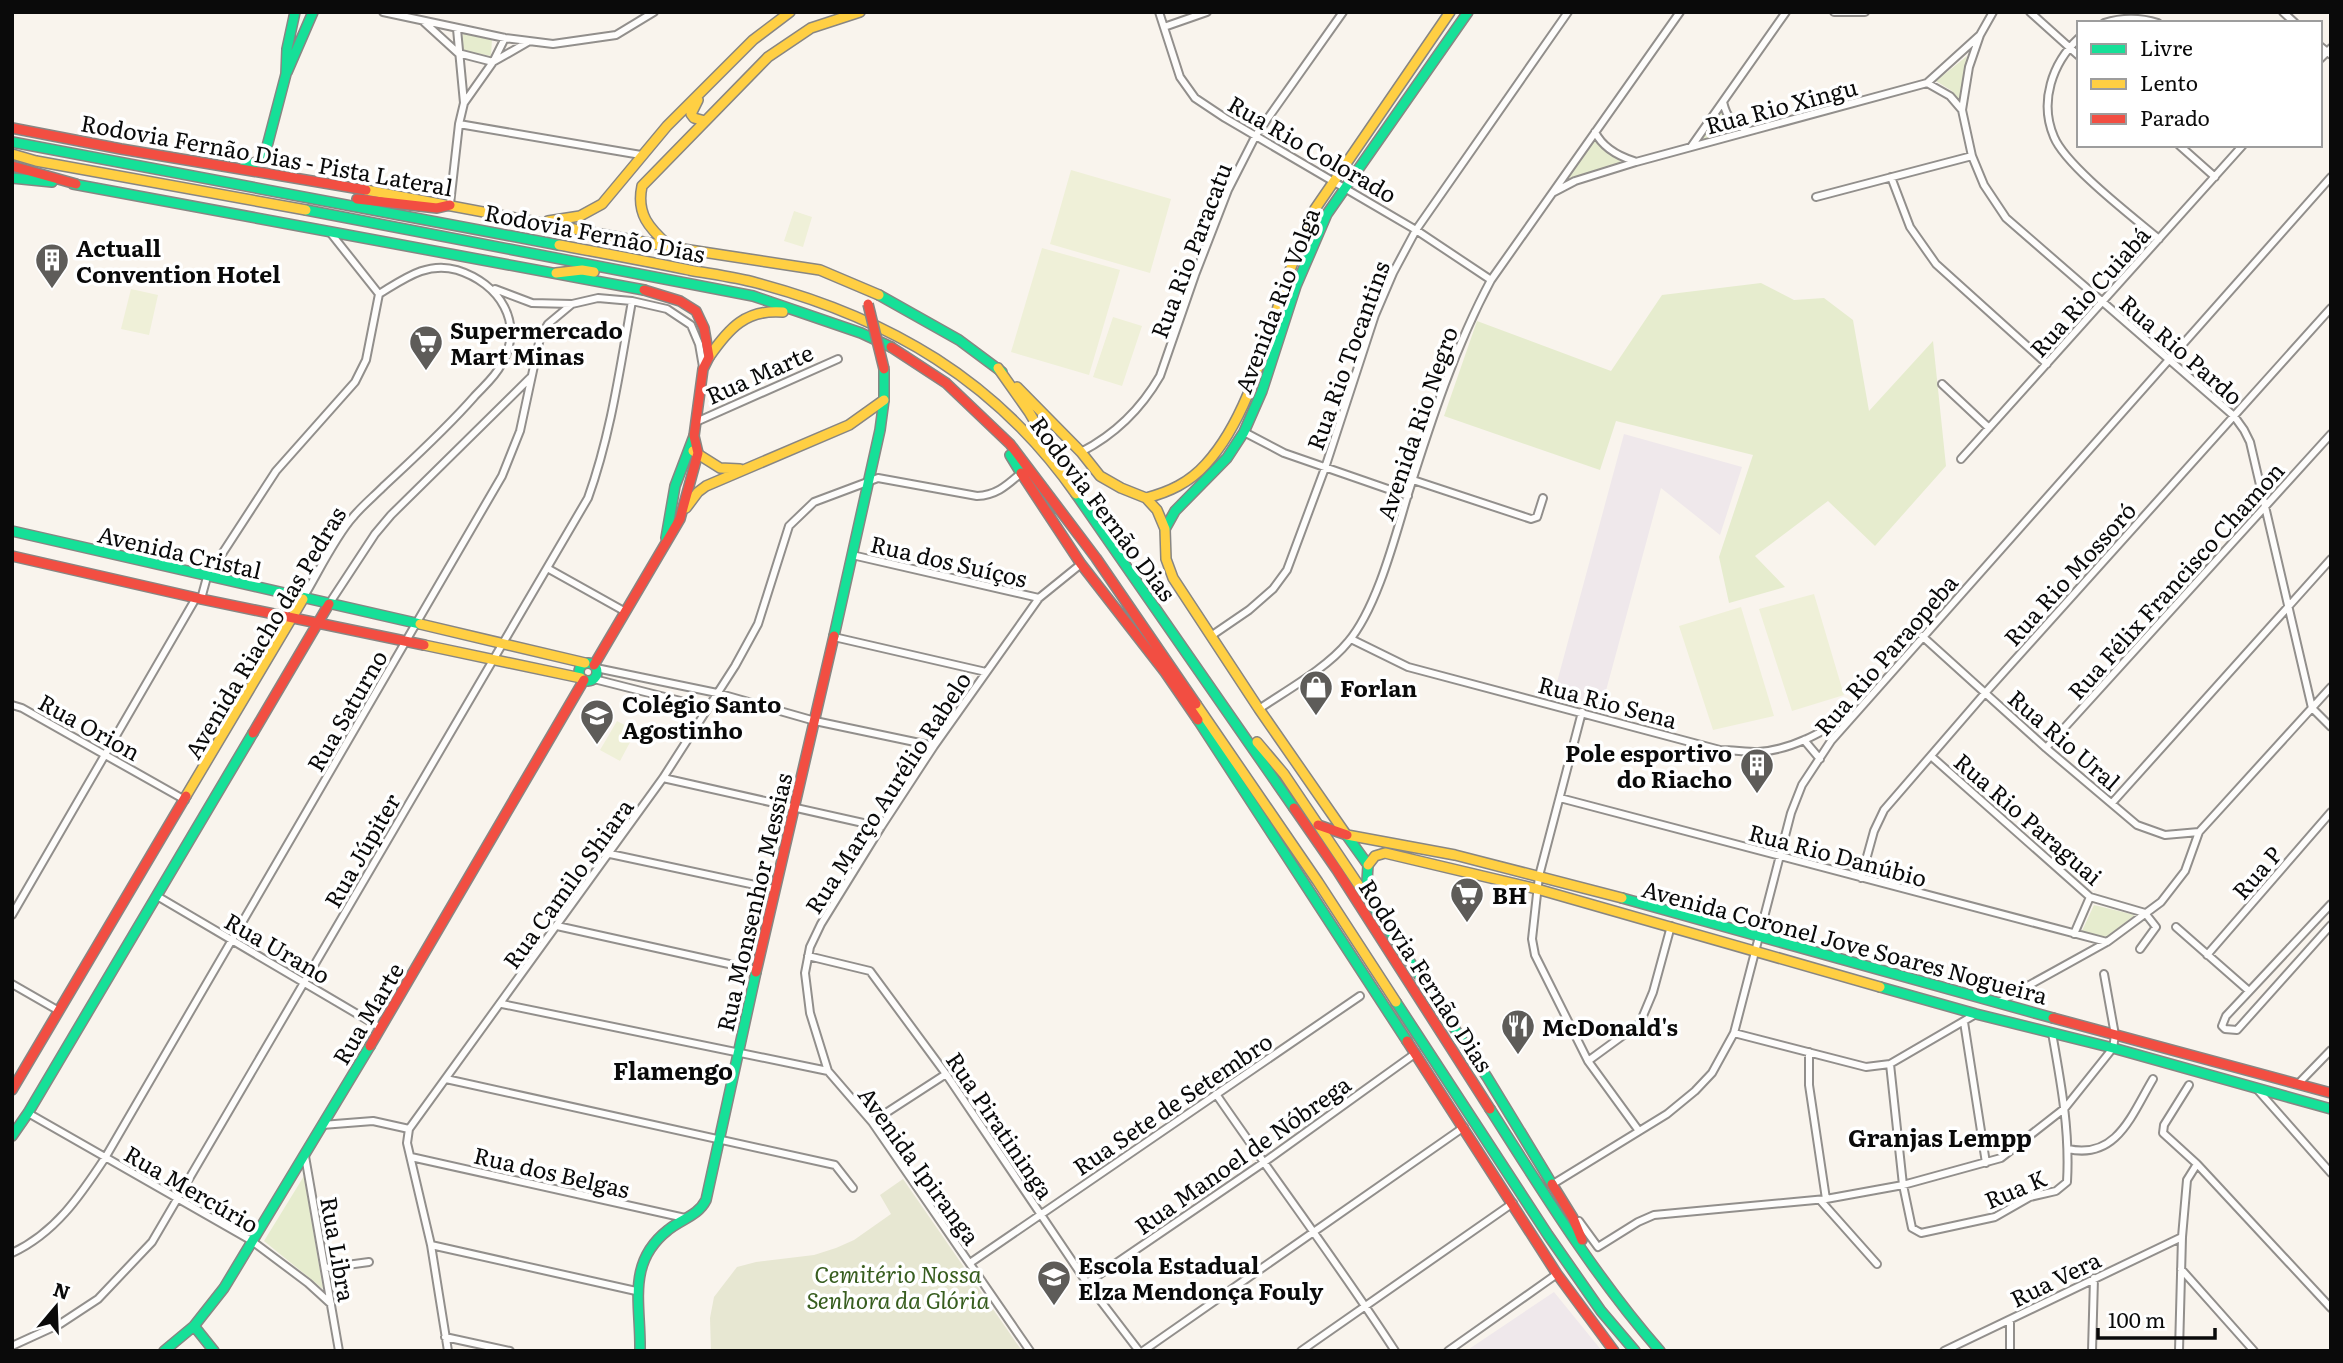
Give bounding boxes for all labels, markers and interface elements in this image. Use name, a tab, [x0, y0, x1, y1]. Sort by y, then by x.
legend	[2077, 21, 2322, 147]
text: Livre	[2140, 31, 2193, 62]
text: Lento	[2140, 66, 2198, 97]
street label: Rua Rio Xingu	[1701, 68, 1861, 142]
street label: Rua Rio Colorado	[1222, 86, 1404, 210]
text: Parado	[2140, 101, 2210, 132]
street label: Rodovia Fernão Dias - Pista Lateral	[78, 105, 456, 204]
street label: Rua Rio Paracatu	[1141, 157, 1239, 343]
street label: Rodovia Fernão Dias	[482, 194, 708, 270]
street label: Avenida Rio Volga	[1225, 202, 1327, 398]
street label: Rua Rio Cuiabá	[2021, 218, 2157, 364]
place label: Actuall Convention Hotel	[76, 230, 280, 290]
building icon: Actuall Convention Hotel	[33, 241, 71, 290]
street label: Rua Rio Tocantins	[1297, 256, 1397, 454]
street label: Rua Rio Pardo	[2113, 286, 2251, 412]
place label: Supermercado Mart Minas	[450, 312, 623, 372]
street label: Avenida Rio Negro	[1367, 322, 1465, 524]
supermarket icon: Supermercado Mart Minas	[407, 323, 445, 372]
street label: Rua Marte	[700, 334, 818, 412]
street label: Rodovia Fernão Dias	[1023, 408, 1185, 608]
street label: Rua Félix Francisco Chamon	[2059, 454, 2291, 706]
street label: Rua Rio Mossoró	[1995, 493, 2143, 653]
street label: Avenida Riacho das Pedras	[175, 499, 353, 765]
street label: Avenida Cristal	[95, 516, 266, 586]
street label: Rua dos Suíços	[867, 525, 1031, 595]
street label: Rua Rio Paraopeba	[1805, 565, 1965, 742]
street label: Rua Saturno	[297, 643, 395, 777]
street label: Rua Março Aurélio Rabelo	[796, 664, 978, 920]
street label: Rua Rio Sena	[1535, 666, 1682, 736]
shop icon: Forlan	[1297, 668, 1335, 717]
place label: Forlan	[1340, 670, 1417, 704]
street label: Rua Rio Ural	[2001, 681, 2129, 798]
street label: Rua Orion	[33, 684, 147, 768]
place label: Colégio Santo Agostinho	[622, 686, 781, 746]
school or university icon: Colégio Santo Agostinho	[578, 697, 616, 746]
place label: Pole esportivo do Riacho	[1565, 735, 1732, 795]
street label: Rua Rio Paraguai	[1948, 744, 2111, 892]
building icon: Pole esportivo do Riacho	[1738, 746, 1776, 795]
street label: Rua Monsenhor Messias	[707, 769, 799, 1035]
street label: Rua Júpiter	[315, 786, 407, 913]
street label: Rua Camilo Shiara	[494, 790, 641, 975]
street label: Rua Rio Danúbio	[1745, 814, 1931, 894]
street label: Rua P	[2223, 838, 2289, 906]
street label: Avenida Coronel Jove Soares Nogueira	[1638, 870, 2052, 1012]
street label: Rodovia Fernão Dias	[1352, 872, 1502, 1078]
supermarket icon: BH	[1448, 875, 1486, 924]
place label: BH	[1492, 877, 1527, 911]
street label: Rua Urano	[219, 903, 337, 991]
street label: Rua Marte	[323, 955, 411, 1071]
restaurant icon: McDonald's	[1499, 1007, 1537, 1056]
place label: McDonald's	[1542, 1009, 1678, 1043]
street label: Rua Sete de Setembro	[1065, 1023, 1279, 1183]
street label: Rua Piratininga	[939, 1044, 1063, 1206]
district label: Flamengo	[613, 1052, 733, 1087]
street label: Rua Manoel de Nóbrega	[1127, 1066, 1358, 1242]
street label: Avenida Ipiranga	[851, 1079, 989, 1252]
district label: Granjas Lempp	[1848, 1119, 2032, 1154]
street label: Rua Mercúrio	[118, 1136, 266, 1240]
street label: Rua dos Belgas	[471, 1137, 633, 1205]
street label: Rua K	[1979, 1160, 2051, 1216]
street label: Rua Libra	[313, 1194, 365, 1305]
street label: Rua Vera	[2004, 1241, 2107, 1315]
place label: Escola Estadual Elza Mendonça Fouly	[1078, 1247, 1323, 1307]
park label: Cemitério Nossa Senhora da Glória	[806, 1256, 990, 1316]
school or university icon: Escola Estadual Elza Mendonça Fouly	[1035, 1258, 1073, 1307]
north arrow	[21, 1272, 91, 1342]
text: N	[50, 1274, 74, 1306]
scale bar	[2098, 1296, 2215, 1340]
text: 100 m	[2108, 1303, 2165, 1334]

